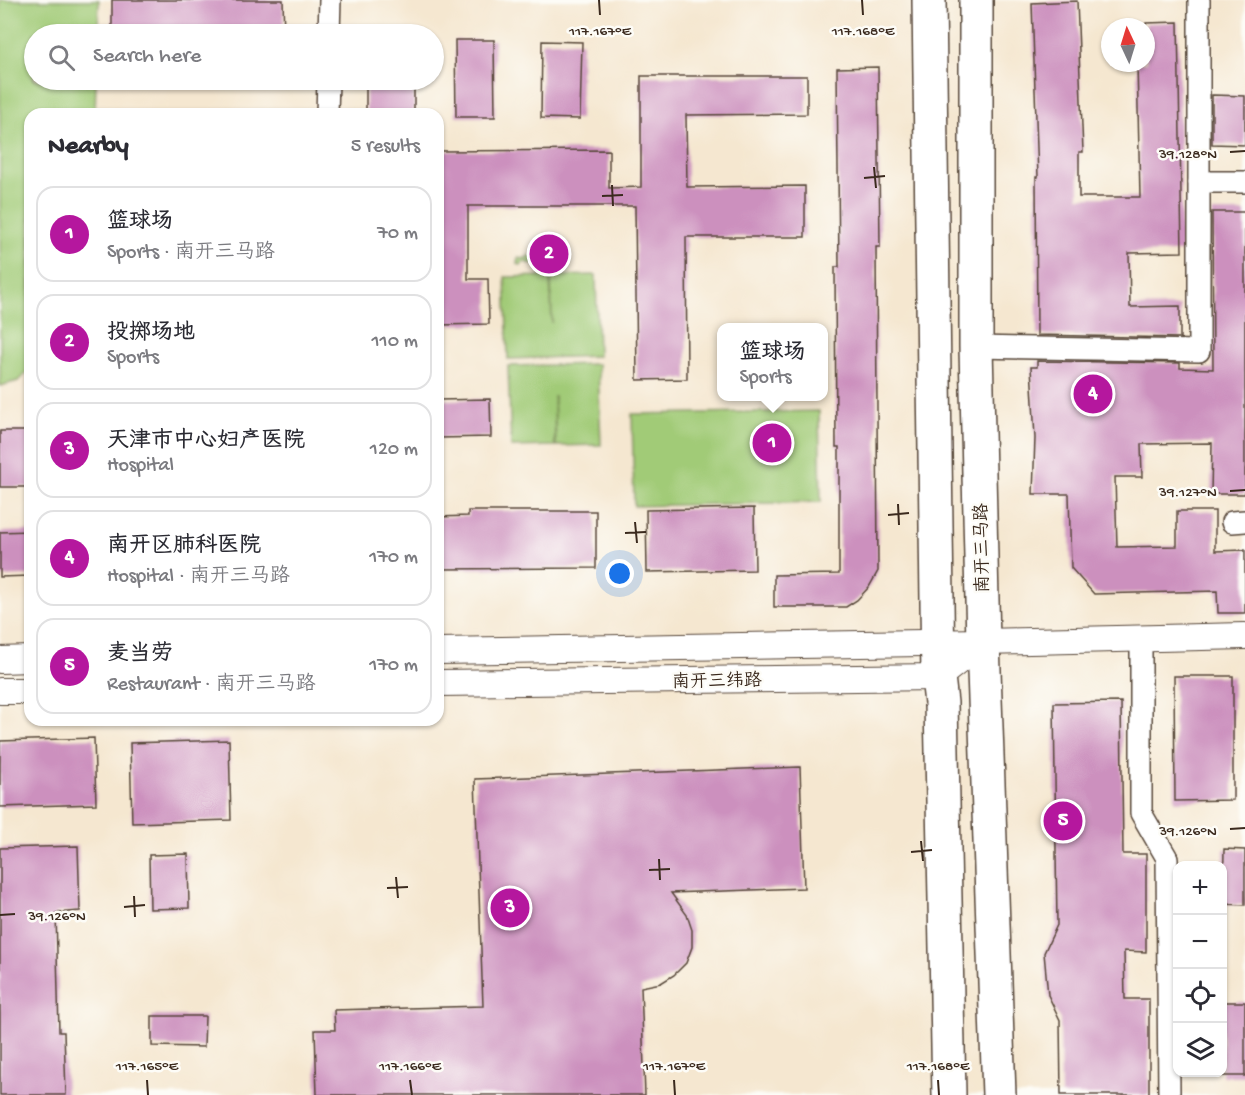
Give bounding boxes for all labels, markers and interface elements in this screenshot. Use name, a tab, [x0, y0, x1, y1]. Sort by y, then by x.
north arrow	[1101, 18, 1155, 72]
text: 117.167°E	[568, 23, 632, 41]
text: 117.168°E	[831, 23, 895, 41]
search box	[24, 24, 444, 90]
icon: search	[45, 41, 78, 74]
text: Search here	[93, 44, 201, 70]
text: Nearby	[48, 132, 129, 163]
text: 5 results	[351, 136, 420, 159]
text: 39.128°N	[1158, 146, 1217, 164]
text: 篮球场	[107, 210, 173, 236]
text: 1	[65, 223, 74, 246]
text: 70 m	[377, 223, 418, 246]
pin: 2	[530, 232, 568, 276]
text: Sports · 南开三马路	[107, 242, 275, 265]
text: 投掷场地	[107, 321, 195, 347]
popup	[717, 323, 828, 401]
text: 2	[65, 331, 74, 354]
text: 110 m	[372, 331, 418, 354]
text: 篮球场	[739, 341, 806, 367]
text: Sports	[107, 347, 159, 370]
text: Sports	[739, 367, 792, 390]
pin: 4	[1074, 372, 1112, 416]
pin: 1	[752, 420, 792, 466]
text: 天津市中心妇产医院	[107, 429, 305, 455]
text: 3	[64, 439, 75, 462]
text: 120 m	[370, 439, 418, 462]
text: Hospital	[107, 455, 174, 478]
text: 39.127°N	[1158, 484, 1217, 502]
street label: 南开三马路	[971, 503, 995, 593]
text: 南开区肺科医院	[107, 534, 261, 560]
text: 4	[65, 547, 74, 570]
text: 170 m	[369, 547, 418, 570]
your location	[605, 559, 634, 588]
text: Hospital · 南开三马路	[107, 566, 290, 589]
text: 麦当劳	[107, 642, 173, 668]
text: 5	[64, 655, 75, 678]
text: 170 m	[369, 655, 418, 678]
street label: 南开三纬路	[672, 670, 762, 694]
text: Restaurant · 南开三马路	[107, 674, 315, 697]
pin: 5	[1044, 798, 1082, 844]
text: 39.126°N	[1158, 823, 1217, 841]
map controls	[1173, 861, 1227, 1077]
button: +	[1173, 861, 1227, 915]
pin: 3	[490, 886, 530, 930]
text: 39.126°N	[27, 908, 86, 926]
button: −	[1173, 915, 1227, 969]
button: locate	[1173, 969, 1227, 1023]
button: layers	[1173, 1023, 1227, 1077]
text: 117.165°E	[115, 1058, 179, 1076]
text: 117.166°E	[378, 1058, 442, 1076]
text: 117.167°E	[642, 1058, 706, 1076]
text: 117.168°E	[906, 1058, 970, 1076]

